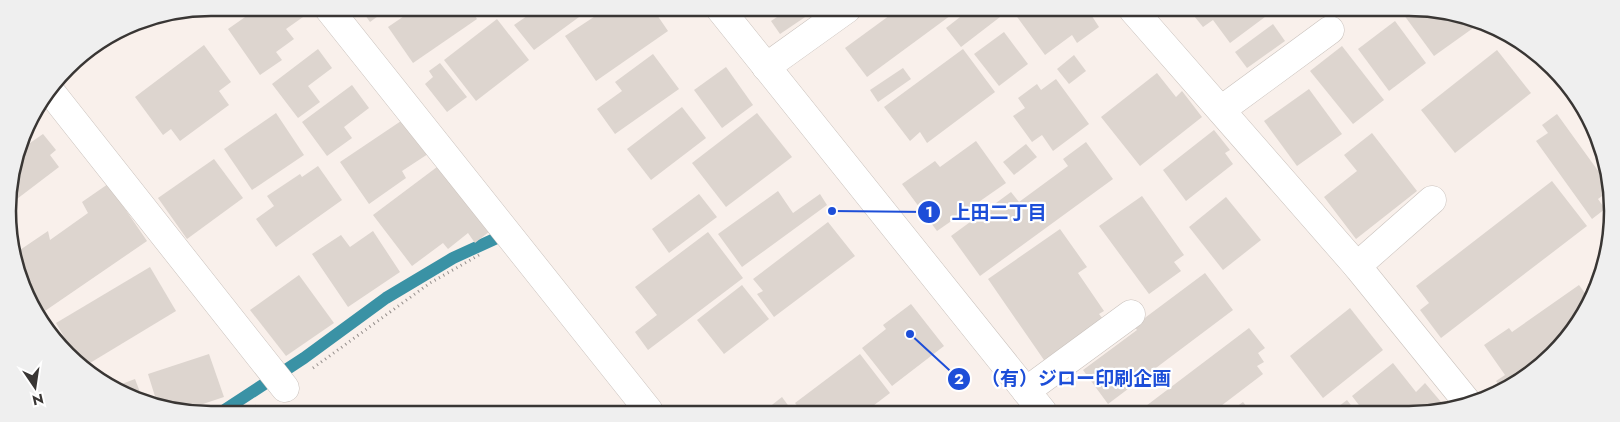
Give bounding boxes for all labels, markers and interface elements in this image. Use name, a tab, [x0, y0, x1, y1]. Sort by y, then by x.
callout: 上田二丁目	[917, 195, 1057, 229]
text: 上田二丁目	[951, 199, 1047, 226]
text: 1	[925, 201, 933, 223]
north arrow	[10, 362, 60, 412]
callout: （有）ジロー印刷企画	[946, 362, 1181, 396]
text: （有）ジロー印刷企画	[981, 365, 1171, 392]
text: 2	[954, 368, 964, 390]
text: N	[30, 389, 46, 411]

